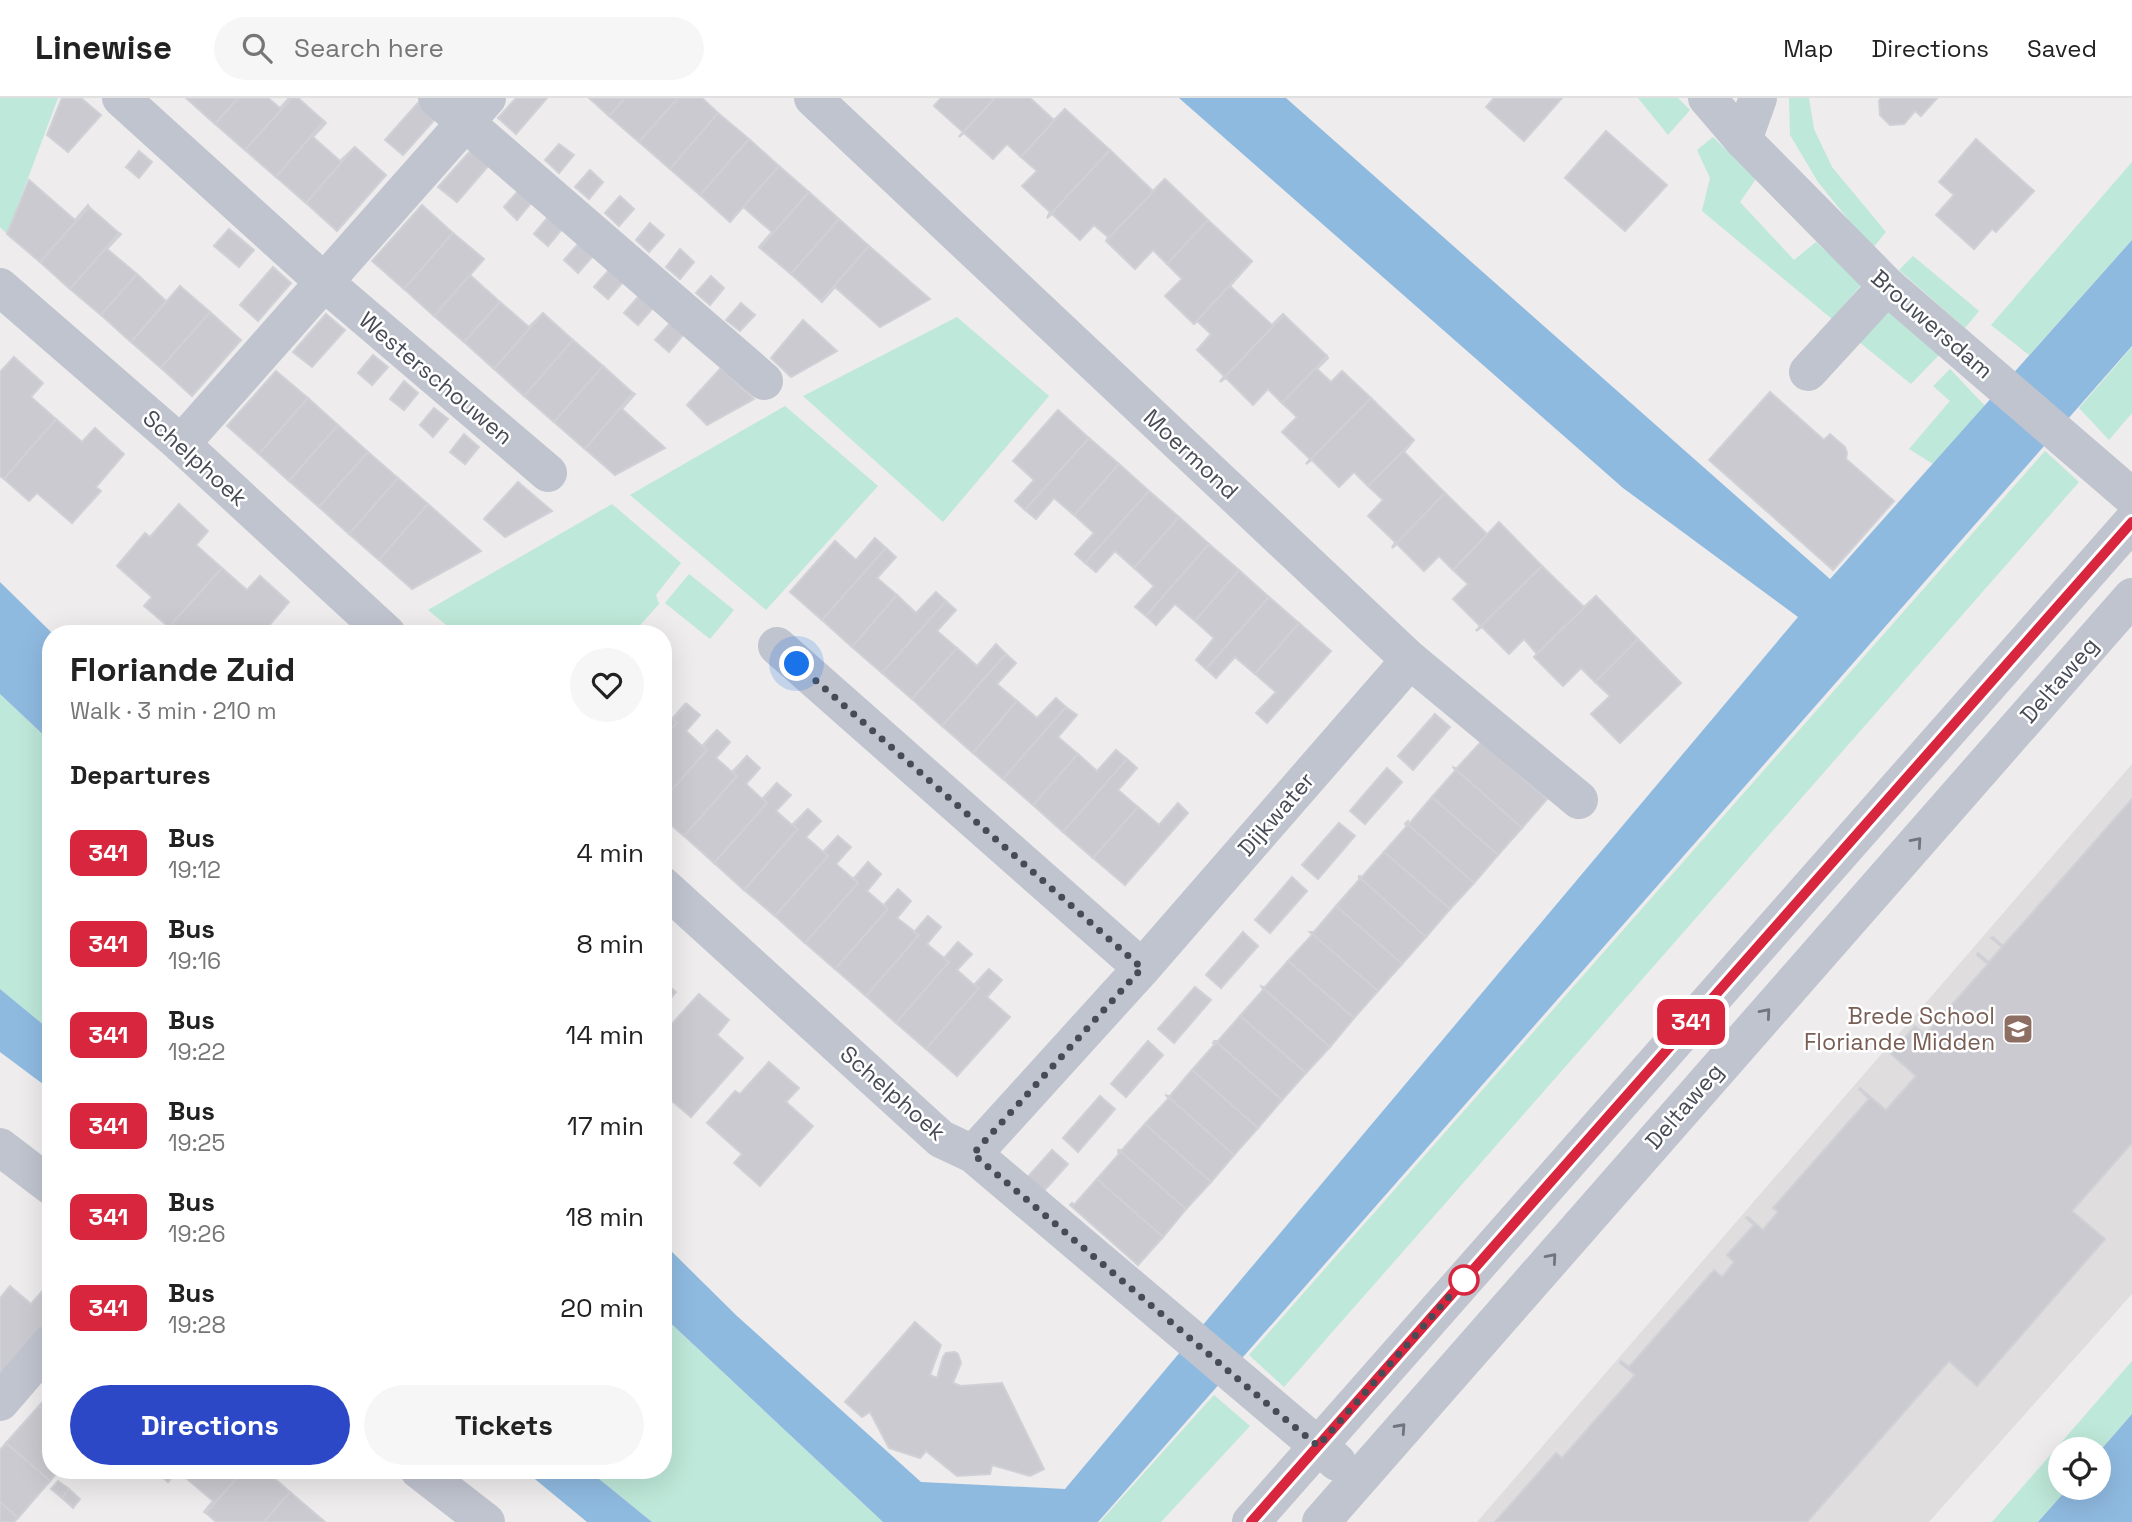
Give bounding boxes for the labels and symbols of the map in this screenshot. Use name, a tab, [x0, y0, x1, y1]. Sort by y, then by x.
street label: Brouwersdam	[1865, 263, 1999, 385]
street label: Westerschouwen	[353, 305, 519, 451]
street label: Moermond	[1137, 402, 1245, 506]
street label: Schelphoek	[137, 403, 253, 513]
street label: Deltaweg	[2013, 631, 2105, 729]
your location	[779, 646, 814, 681]
street label: Dijkwater	[1231, 766, 1321, 862]
one-way arrow	[1908, 837, 1921, 850]
line badge: 341	[1651, 999, 1731, 1045]
place label: Brede School Floriande Midden	[1804, 1001, 1995, 1057]
one-way arrow	[1758, 1008, 1771, 1021]
school or university icon: Brede School Floriande Midden	[2001, 1012, 2035, 1046]
street label: Schelphoek	[834, 1039, 952, 1147]
street label: Deltaweg	[1638, 1057, 1730, 1155]
one-way arrow	[1544, 1253, 1556, 1266]
unlabelled marker	[1449, 1265, 1479, 1295]
one-way arrow	[1393, 1424, 1406, 1437]

